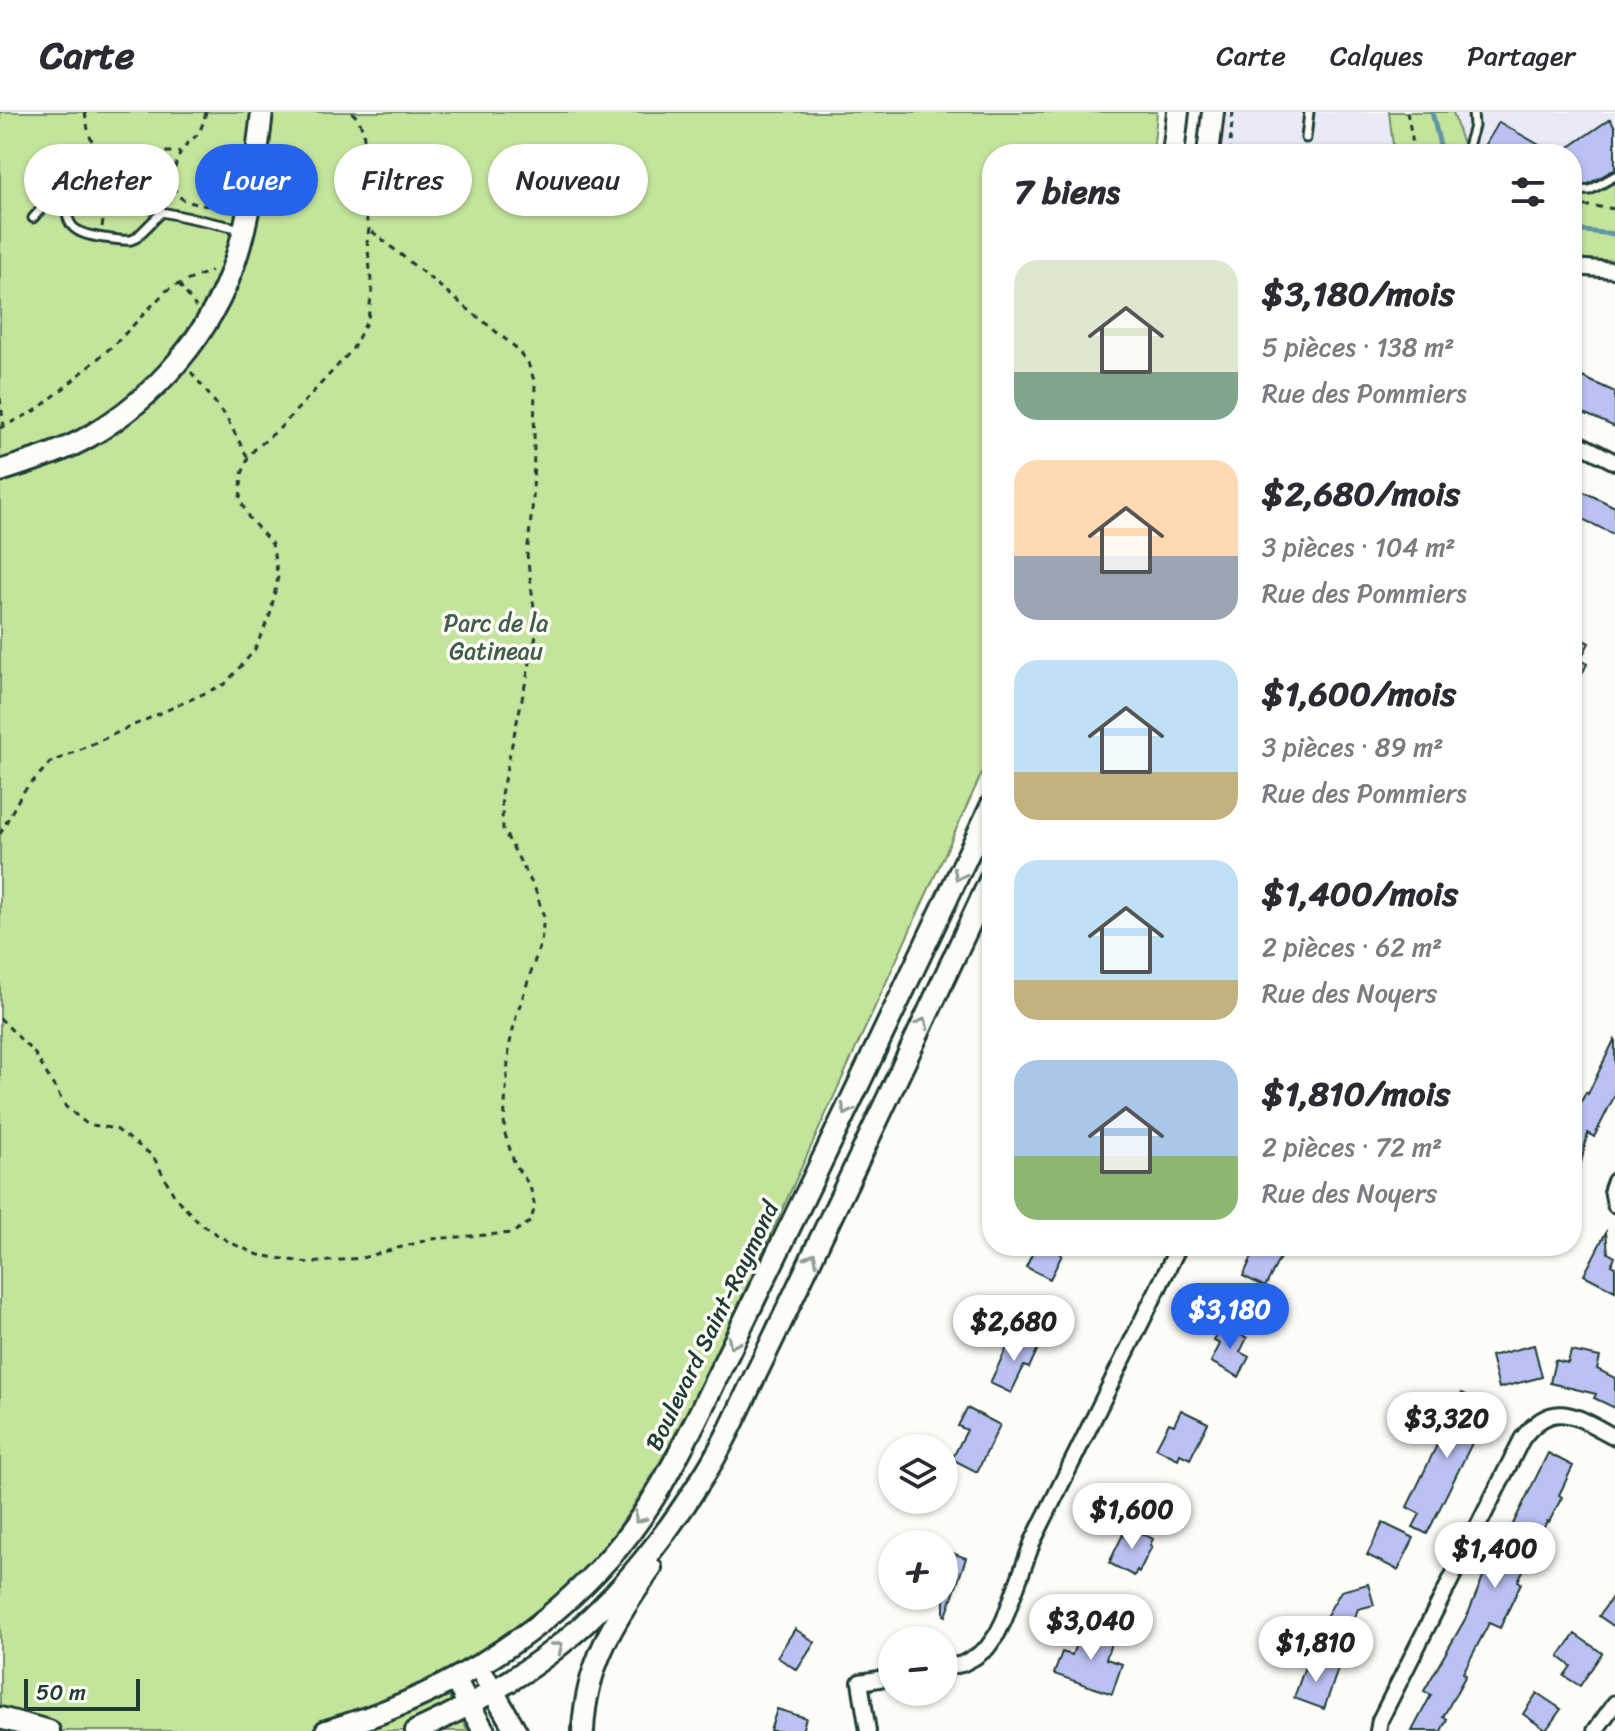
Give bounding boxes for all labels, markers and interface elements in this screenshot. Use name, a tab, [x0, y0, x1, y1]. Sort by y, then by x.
text: Carte	[40, 22, 135, 89]
text: Carte	[1216, 31, 1286, 80]
text: Calques	[1330, 31, 1423, 80]
text: Partager	[1467, 31, 1575, 80]
chip: Acheter	[24, 144, 179, 216]
chip: Louer	[195, 144, 318, 216]
chip: Filtres	[334, 144, 472, 216]
chip: Nouveau	[488, 144, 648, 216]
text: 7 biens	[1014, 162, 1120, 222]
icon: filters	[1506, 170, 1550, 214]
text: $3,180/mois	[1262, 264, 1455, 324]
icon: home	[1078, 292, 1174, 388]
text: 5 pièces · 138 m²	[1262, 324, 1454, 370]
text: Rue des Pommiers	[1262, 370, 1467, 416]
text: $2,680/mois	[1262, 464, 1460, 524]
icon: home	[1078, 492, 1174, 588]
text: 3 pièces · 104 m²	[1262, 524, 1456, 570]
text: Rue des Pommiers	[1262, 570, 1467, 616]
park label: Parc de la Gatineau	[444, 602, 548, 672]
text: $1,600/mois	[1262, 664, 1456, 724]
icon: home	[1078, 692, 1174, 788]
text: 3 pièces · 89 m²	[1262, 724, 1443, 770]
text: Rue des Pommiers	[1262, 770, 1467, 816]
text: $1,400/mois	[1262, 864, 1458, 924]
one-way arrow	[953, 866, 969, 881]
icon: home	[1078, 892, 1174, 988]
text: 2 pièces · 62 m²	[1262, 924, 1442, 970]
text: Rue des Noyers	[1262, 970, 1437, 1016]
one-way arrow	[914, 1017, 930, 1032]
text: $1,810/mois	[1262, 1064, 1450, 1124]
icon: home	[1078, 1092, 1174, 1188]
one-way arrow	[841, 1101, 857, 1116]
text: 2 pièces · 72 m²	[1262, 1124, 1442, 1170]
text: Rue des Noyers	[1262, 1170, 1437, 1216]
street label: Boulevard Saint-Raymond	[633, 1192, 792, 1458]
one-way arrow	[802, 1252, 818, 1267]
pin: $3,180	[1165, 1283, 1295, 1351]
text: $3,180	[1189, 1286, 1271, 1332]
pin: $2,680	[949, 1295, 1079, 1363]
text: $2,680	[971, 1298, 1057, 1344]
one-way arrow	[727, 1335, 743, 1350]
pin: $3,320	[1382, 1392, 1512, 1460]
text: $3,320	[1405, 1395, 1489, 1441]
map controls	[878, 1434, 958, 1706]
button: layers	[878, 1434, 958, 1514]
pin: $1,600	[1067, 1483, 1197, 1551]
text: $1,600	[1090, 1486, 1174, 1532]
one-way arrow	[635, 1510, 649, 1524]
pin: $1,400	[1430, 1522, 1560, 1590]
text: $1,400	[1453, 1525, 1537, 1571]
button: +	[878, 1530, 958, 1610]
pin: $3,040	[1026, 1594, 1156, 1662]
text: $3,040	[1047, 1597, 1135, 1643]
pin: $1,810	[1251, 1616, 1381, 1684]
text: $1,810	[1277, 1619, 1355, 1665]
button: −	[878, 1626, 958, 1706]
one-way arrow	[549, 1642, 563, 1657]
text: 50 m	[36, 1673, 86, 1712]
scale bar	[24, 1675, 140, 1711]

